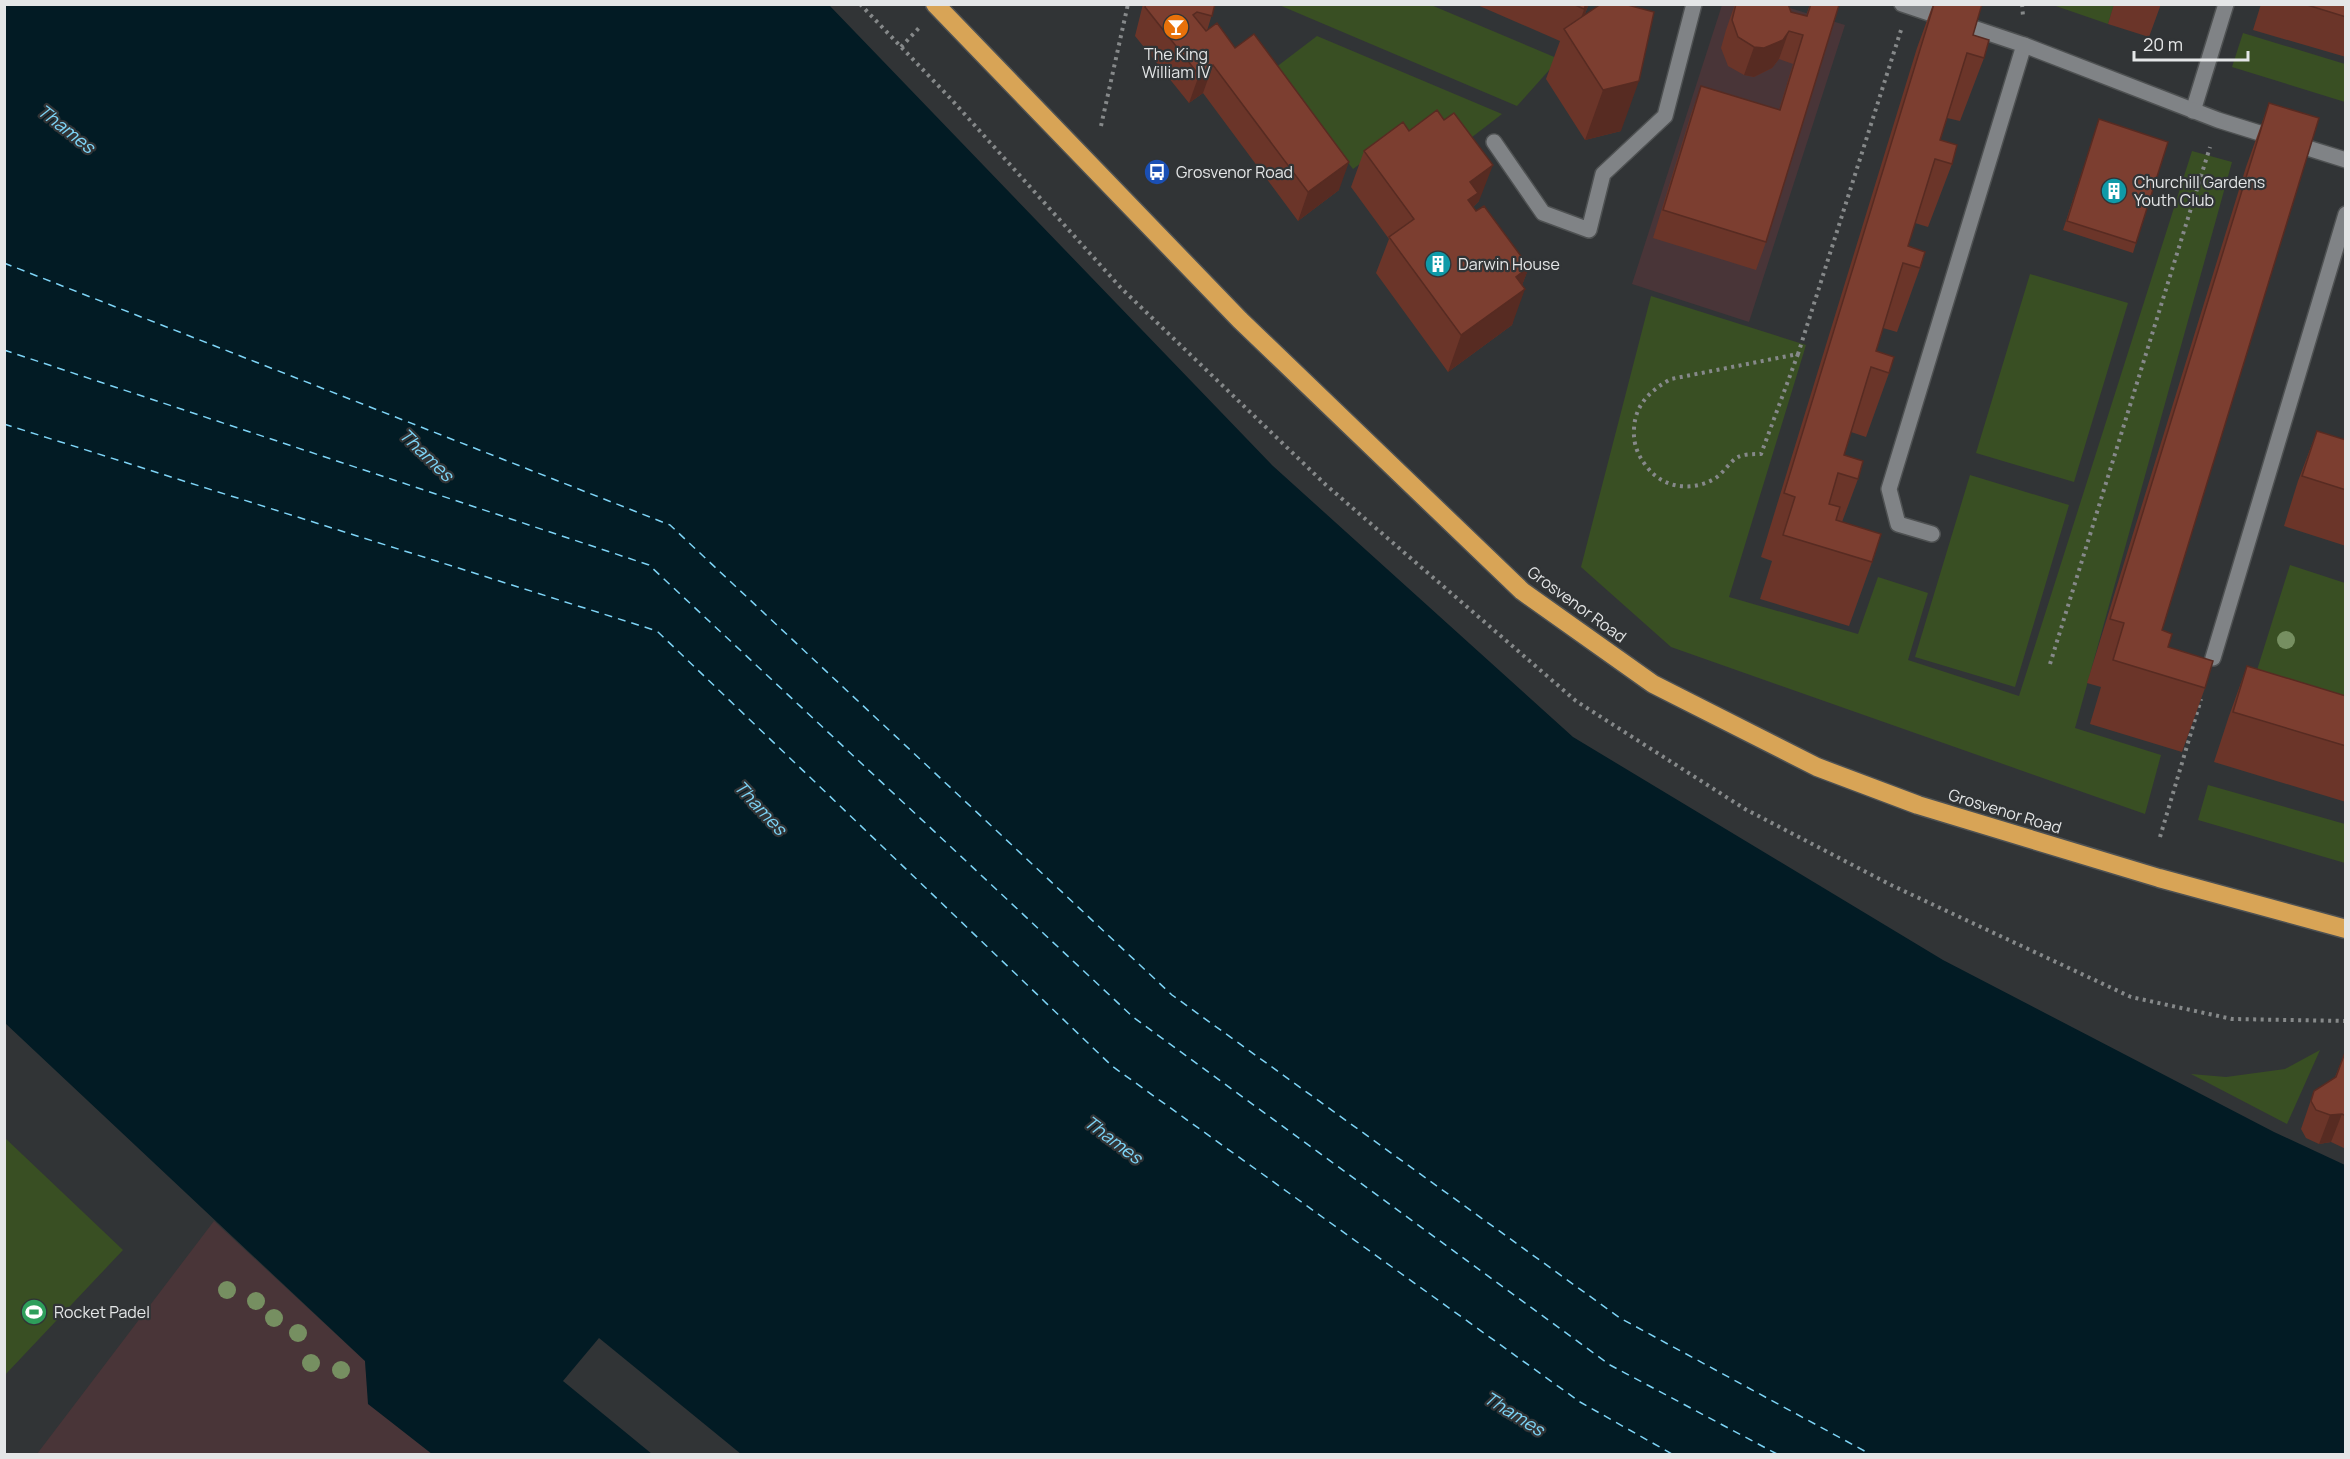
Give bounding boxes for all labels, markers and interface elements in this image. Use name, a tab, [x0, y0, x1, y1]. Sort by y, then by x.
bar icon: The King William IV	[1161, 12, 1191, 42]
scale bar	[2134, 24, 2248, 62]
text: 20 m	[2143, 32, 2183, 56]
place label: The King William IV	[1142, 43, 1211, 83]
water label: Thames	[33, 98, 101, 159]
bus stop icon: Grosvenor Road	[1142, 157, 1172, 187]
place label: Grosvenor Road	[1176, 161, 1293, 183]
place label: Churchill Gardens Youth Club	[2134, 171, 2265, 211]
building icon: Churchill Gardens Youth Club	[2099, 176, 2129, 206]
building icon: Darwin House	[1423, 249, 1453, 279]
place label: Darwin House	[1458, 253, 1560, 275]
water label: Thames	[394, 423, 460, 487]
street label: Grosvenor Road	[1523, 561, 1631, 647]
water label: Thames	[729, 775, 793, 841]
street label: Grosvenor Road	[1946, 783, 2064, 839]
water label: Thames	[1080, 1110, 1149, 1170]
sports icon: Rocket Padel	[19, 1297, 49, 1327]
place label: Rocket Padel	[54, 1301, 150, 1323]
water label: Thames	[1480, 1385, 1550, 1442]

